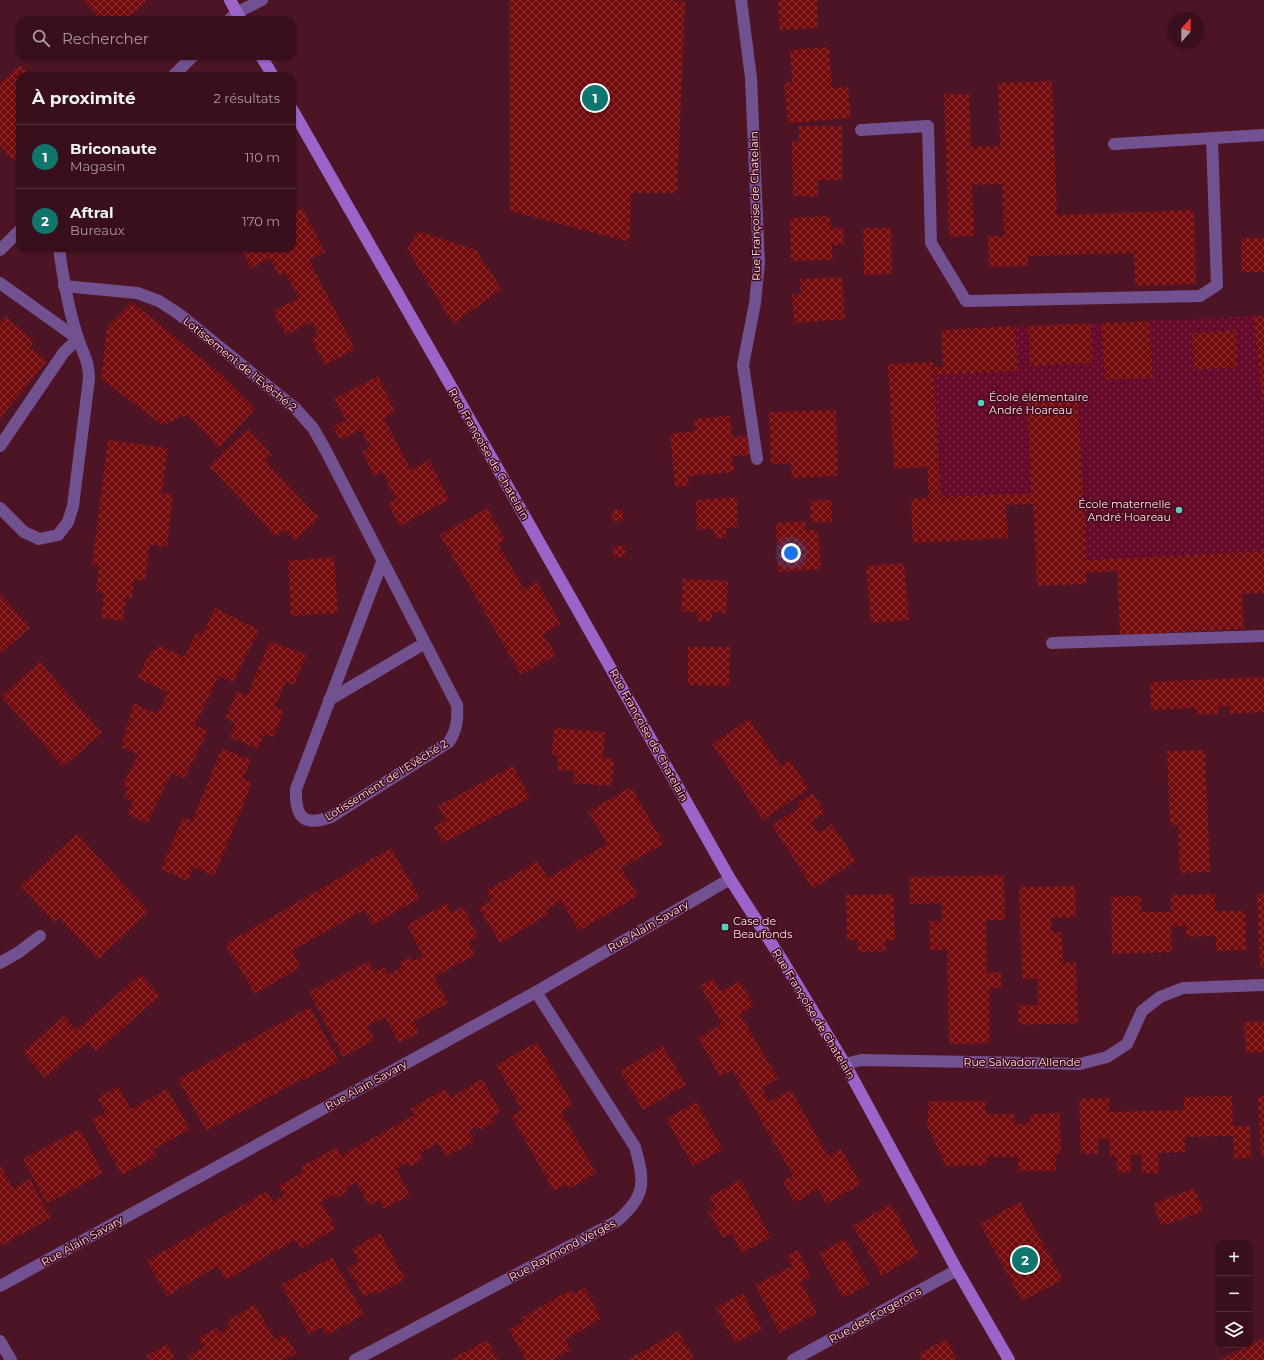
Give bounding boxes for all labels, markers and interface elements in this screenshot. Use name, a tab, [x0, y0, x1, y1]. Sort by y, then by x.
north arrow	[1168, 12, 1204, 48]
search box	[16, 16, 296, 60]
icon: search	[30, 27, 52, 49]
text: Rechercher	[62, 29, 149, 48]
pin: 1	[582, 83, 608, 113]
text: À proximité	[32, 88, 136, 108]
text: 2 résultats	[214, 90, 280, 106]
street label: Rue Françoise de Chatelain	[747, 131, 763, 281]
text: Briconaute	[70, 139, 157, 158]
text: 1	[42, 149, 48, 165]
text: 110 m	[245, 149, 280, 165]
text: Magasin	[70, 158, 125, 174]
text: Aftral	[70, 203, 113, 222]
text: 2	[41, 213, 49, 229]
text: 170 m	[242, 213, 280, 229]
text: Bureaux	[70, 222, 125, 238]
street label: Lotissement de l'Evêché 2	[180, 314, 300, 414]
street label: Rue Françoise de Chatelain	[445, 386, 533, 522]
place label: École élémentaire André Hoareau	[989, 390, 1089, 417]
marker: École élémentaire André Hoareau	[976, 398, 986, 408]
place label: École maternelle André Hoareau	[1078, 497, 1171, 524]
marker: École maternelle André Hoareau	[1174, 505, 1184, 515]
your location	[781, 543, 801, 563]
street label: Rue Françoise de Chatelain	[607, 666, 691, 804]
street label: Lotissement de l'Evêché 2	[322, 736, 450, 824]
street label: Rue Alain Savary	[605, 897, 691, 955]
place label: Case de Beaufonds	[733, 914, 793, 941]
marker: Case de Beaufonds	[720, 922, 730, 932]
street label: Rue Françoise de Chatelain	[769, 946, 859, 1082]
street label: Rue Salvador Allende	[964, 1055, 1081, 1069]
street label: Rue Alain Savary	[323, 1057, 409, 1113]
street label: Rue Alain Savary	[39, 1213, 125, 1269]
street label: Rue Raymond Vergès	[506, 1216, 618, 1284]
map controls	[1216, 1240, 1252, 1348]
button: +	[1216, 1240, 1252, 1276]
pin: 2	[1012, 1245, 1038, 1275]
button: −	[1216, 1276, 1252, 1312]
street label: Rue des Forgerons	[826, 1284, 924, 1346]
button: layers	[1216, 1312, 1252, 1348]

